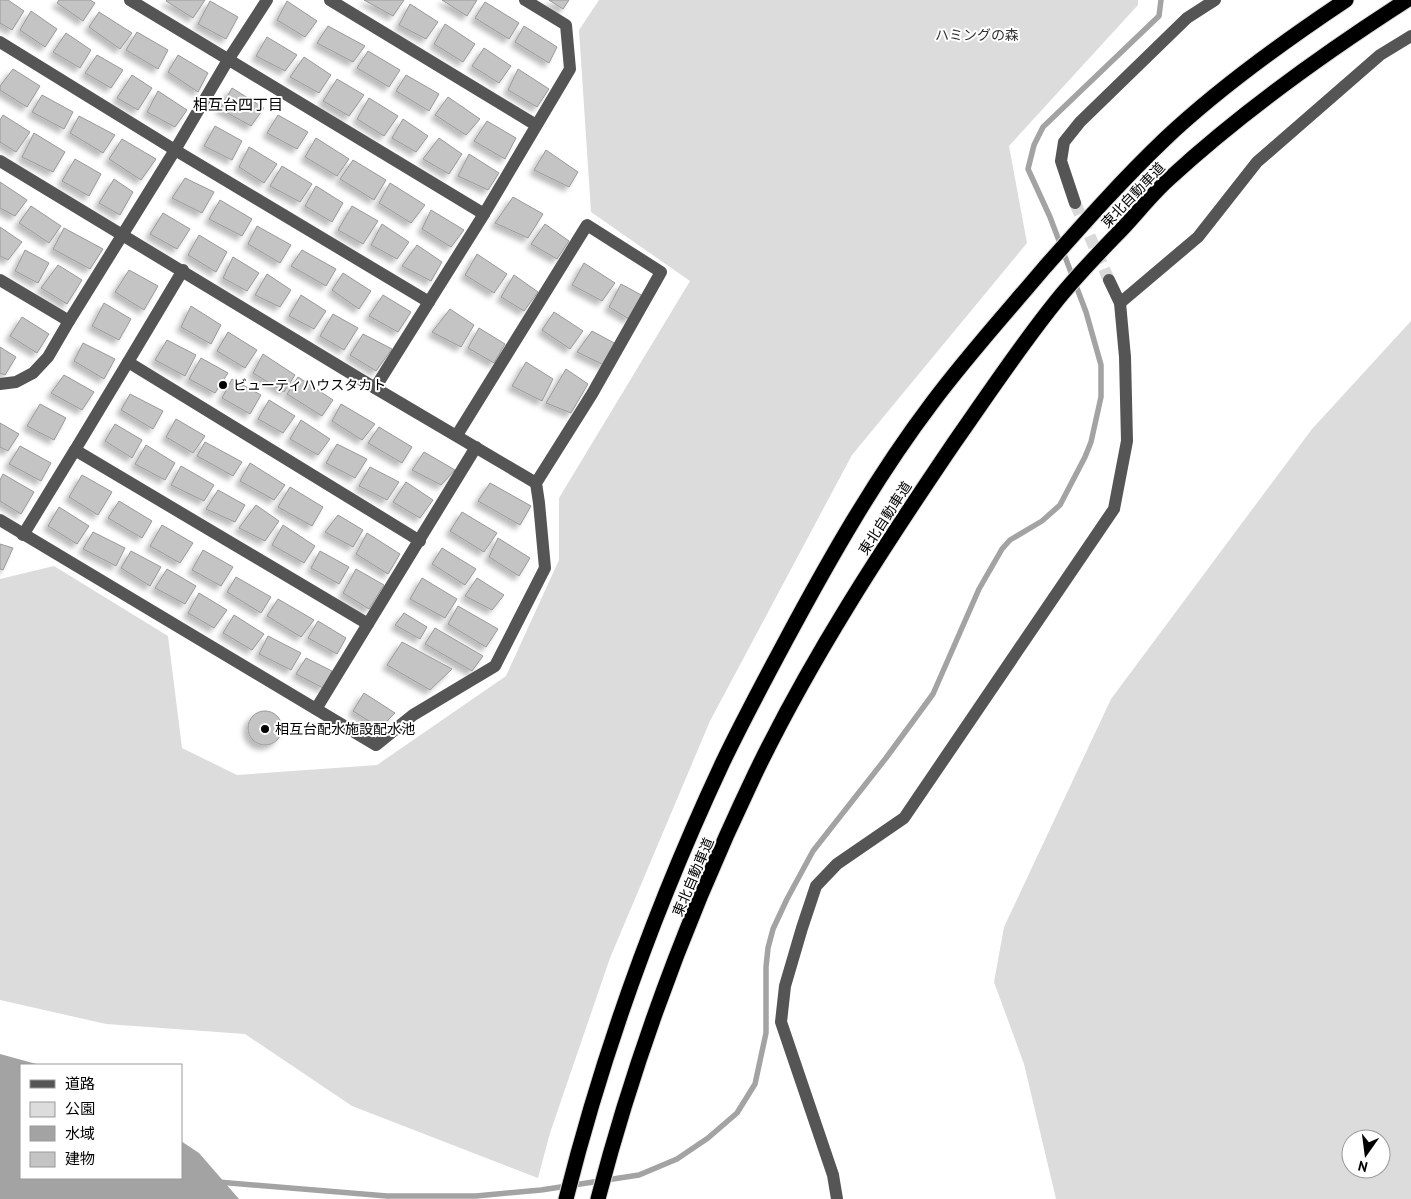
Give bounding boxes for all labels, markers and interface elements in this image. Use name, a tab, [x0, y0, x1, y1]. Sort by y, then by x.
park label: ハミングの森	[935, 26, 1019, 44]
district label: 相互台四丁目	[193, 95, 283, 114]
street label: 東北自動車道	[1097, 159, 1169, 231]
place label: ビューティハウスタカト	[233, 376, 386, 394]
marker: ビューティハウスタカト	[217, 379, 229, 391]
street label: 東北自動車道	[855, 478, 915, 558]
place label: 相互台配水施設配水池	[275, 720, 415, 738]
marker: 相互台配水施設配水池	[259, 723, 271, 735]
street label: 東北自動車道	[668, 835, 718, 919]
legend	[20, 1064, 182, 1179]
text: 道路	[65, 1074, 95, 1093]
text: 公園	[65, 1099, 95, 1118]
text: 水域	[65, 1124, 95, 1143]
north arrow	[1341, 1129, 1391, 1179]
text: 建物	[65, 1149, 95, 1168]
text: N	[1356, 1157, 1369, 1176]

